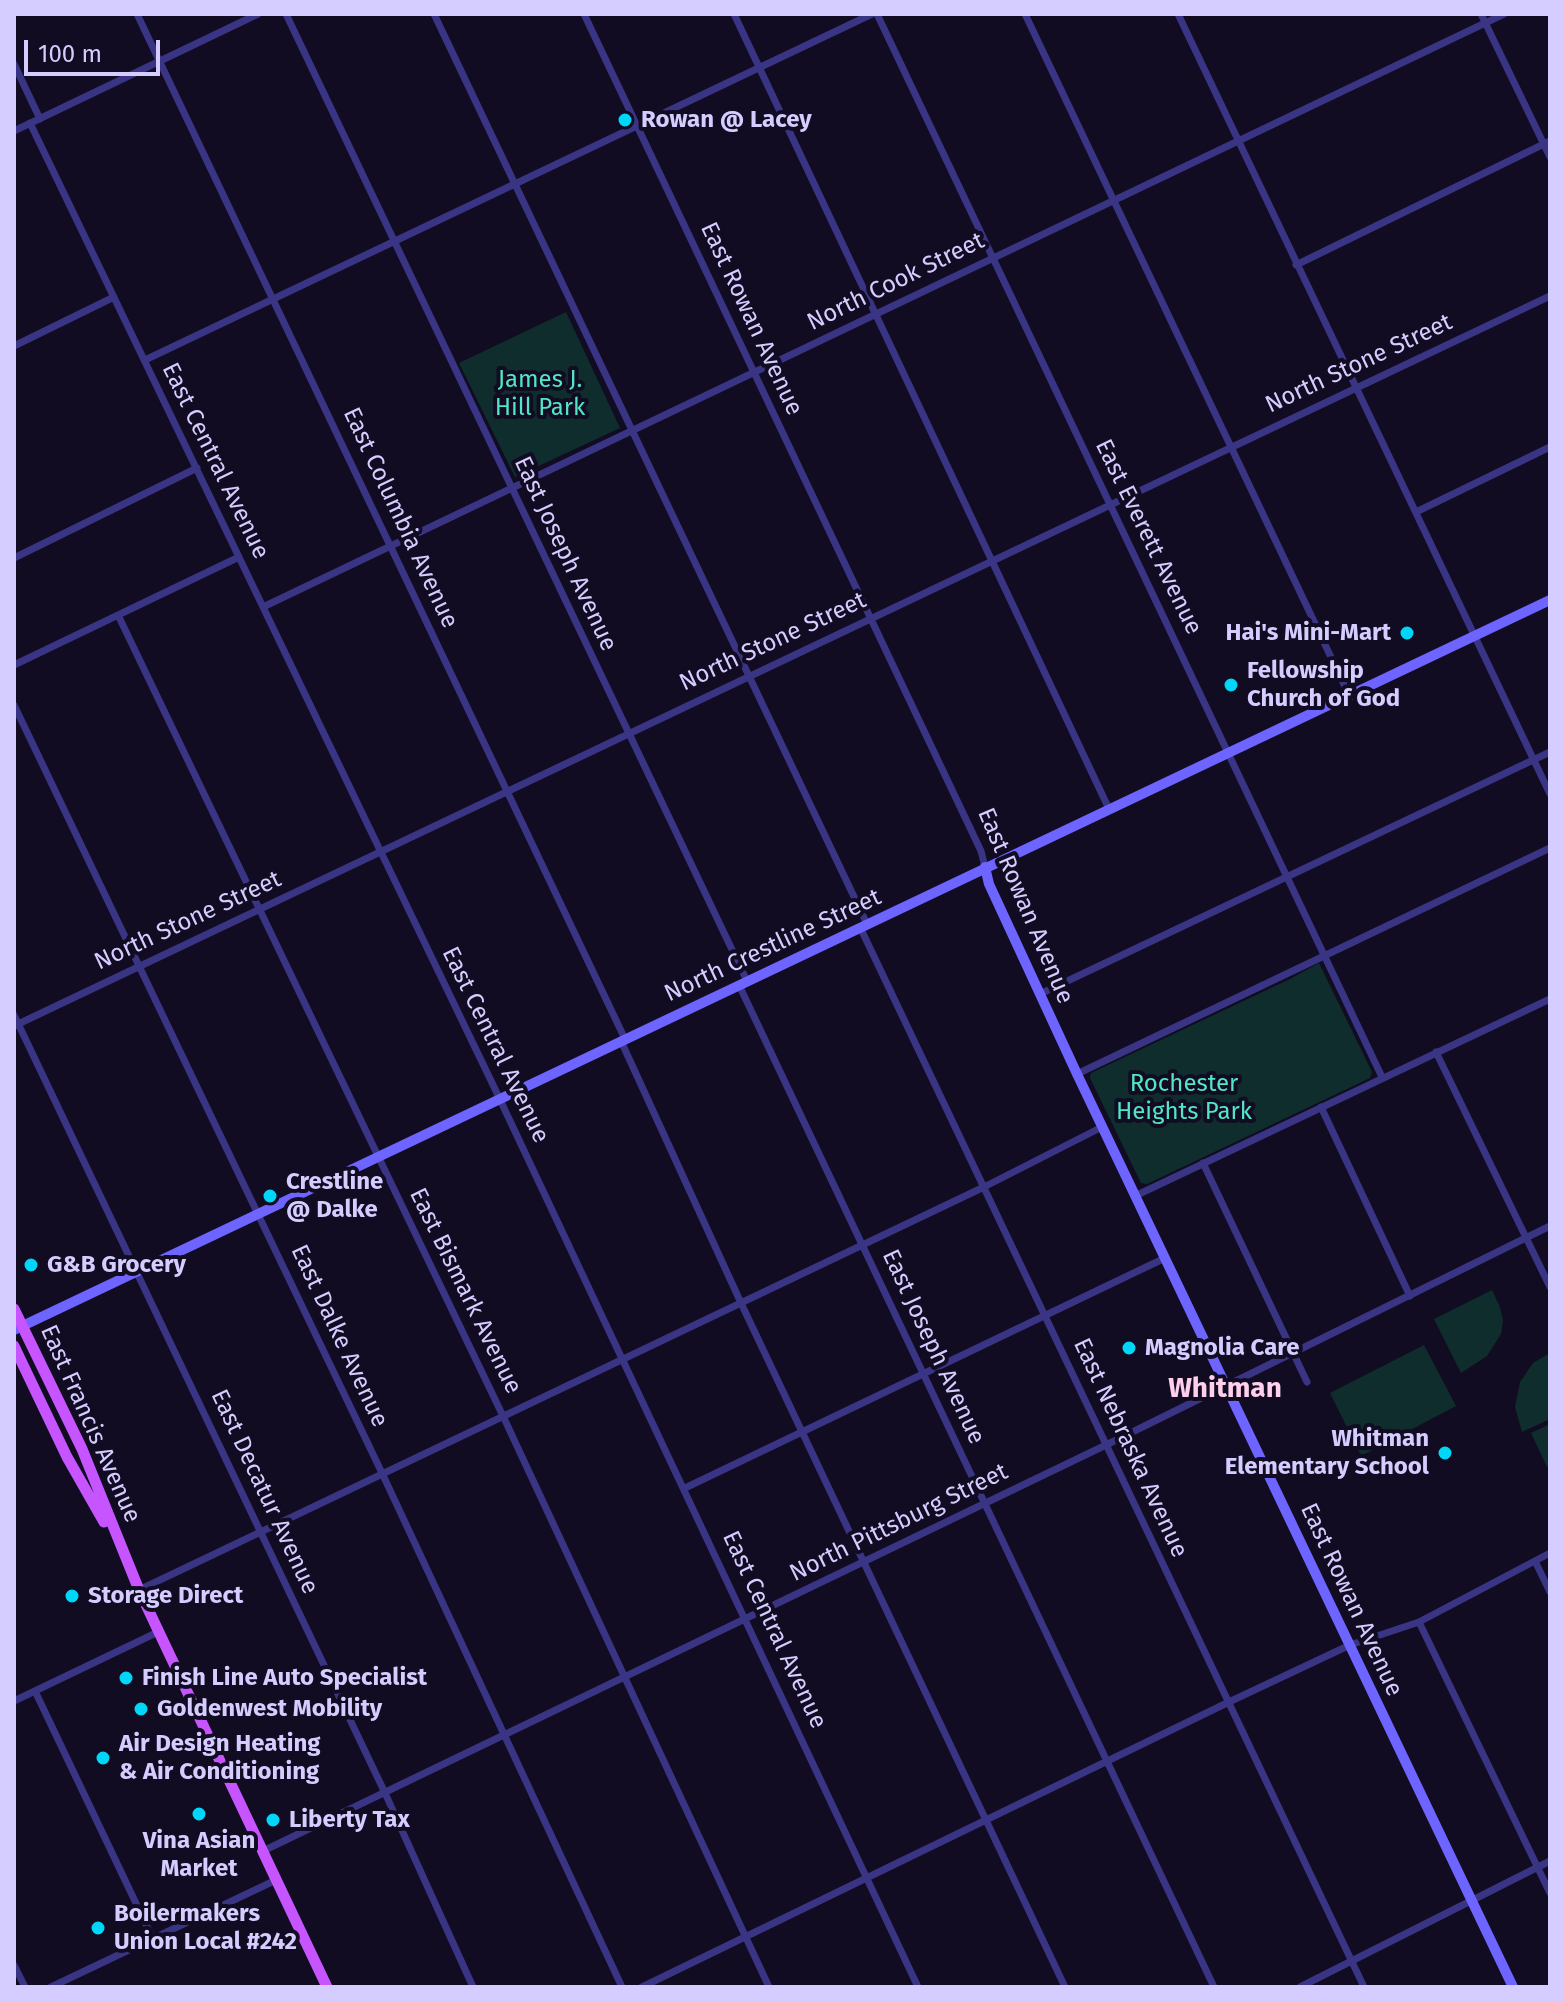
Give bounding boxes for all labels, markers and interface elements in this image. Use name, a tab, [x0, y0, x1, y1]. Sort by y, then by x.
scale bar	[28, 24, 164, 74]
text: 100 m	[38, 40, 102, 68]
place label: Rowan @ Lacey	[641, 106, 812, 134]
marker: Rowan @ Lacey	[616, 111, 634, 129]
street label: East Rowan Avenue	[694, 218, 808, 420]
street label: North Cook Street	[803, 227, 989, 337]
street label: North Stone Street	[1261, 308, 1457, 420]
street label: East Central Avenue	[155, 358, 275, 564]
park label: James J. Hill Park	[495, 366, 585, 422]
street label: East Columbia Avenue	[336, 403, 464, 633]
street label: East Everett Avenue	[1088, 435, 1208, 639]
street label: East Joseph Avenue	[507, 452, 623, 656]
street label: North Stone Street	[675, 586, 871, 698]
place label: Hai's Mini-Mart	[1225, 619, 1391, 647]
marker: Hai's Mini-Mart	[1398, 624, 1416, 642]
place label: Fellowship Church of God	[1247, 657, 1400, 713]
marker: Fellowship Church of God	[1222, 676, 1240, 694]
street label: East Rowan Avenue	[971, 804, 1079, 1008]
street label: North Stone Street	[90, 865, 286, 977]
street label: North Crestline Street	[660, 883, 886, 1009]
street label: East Central Avenue	[435, 942, 555, 1148]
park label: Rochester Heights Park	[1116, 1070, 1252, 1126]
place label: Crestline @ Dalke	[286, 1168, 383, 1224]
street label: East Bismark Avenue	[403, 1183, 527, 1399]
marker: Crestline @ Dalke	[261, 1187, 279, 1205]
street label: East Dalke Avenue	[284, 1240, 394, 1432]
street label: East Joseph Avenue	[875, 1245, 991, 1449]
place label: G&B Grocery	[47, 1251, 186, 1279]
marker: G&B Grocery	[22, 1256, 40, 1274]
street label: East Francis Avenue	[33, 1321, 147, 1527]
street label: East Nebraska Avenue	[1066, 1334, 1194, 1562]
place label: Magnolia Care	[1145, 1334, 1299, 1362]
marker: Magnolia Care	[1120, 1339, 1138, 1357]
district label: Whitman	[1168, 1372, 1282, 1406]
street label: East Decatur Avenue	[204, 1385, 324, 1599]
place label: Whitman Elementary School	[1225, 1425, 1429, 1481]
marker: Whitman Elementary School	[1436, 1444, 1454, 1462]
street label: North Pittsburg Street	[785, 1458, 1013, 1588]
street label: East Rowan Avenue	[1294, 1499, 1408, 1701]
street label: East Central Avenue	[716, 1527, 832, 1733]
place label: Storage Direct	[88, 1582, 243, 1610]
marker: Storage Direct	[63, 1587, 81, 1605]
place label: Finish Line Auto Specialist	[142, 1664, 427, 1692]
marker: Finish Line Auto Specialist	[117, 1669, 135, 1687]
place label: Goldenwest Mobility	[157, 1695, 382, 1723]
marker: Goldenwest Mobility	[132, 1700, 150, 1718]
place label: Air Design Heating & Air Conditioning	[119, 1730, 320, 1786]
marker: Air Design Heating & Air Conditioning	[94, 1749, 112, 1767]
marker: Vina Asian Market	[190, 1805, 208, 1823]
place label: Liberty Tax	[289, 1806, 410, 1834]
marker: Liberty Tax	[264, 1811, 282, 1829]
place label: Vina Asian Market	[143, 1827, 255, 1883]
place label: Boilermakers Union Local #242	[114, 1900, 297, 1956]
marker: Boilermakers Union Local #242	[89, 1919, 107, 1937]

